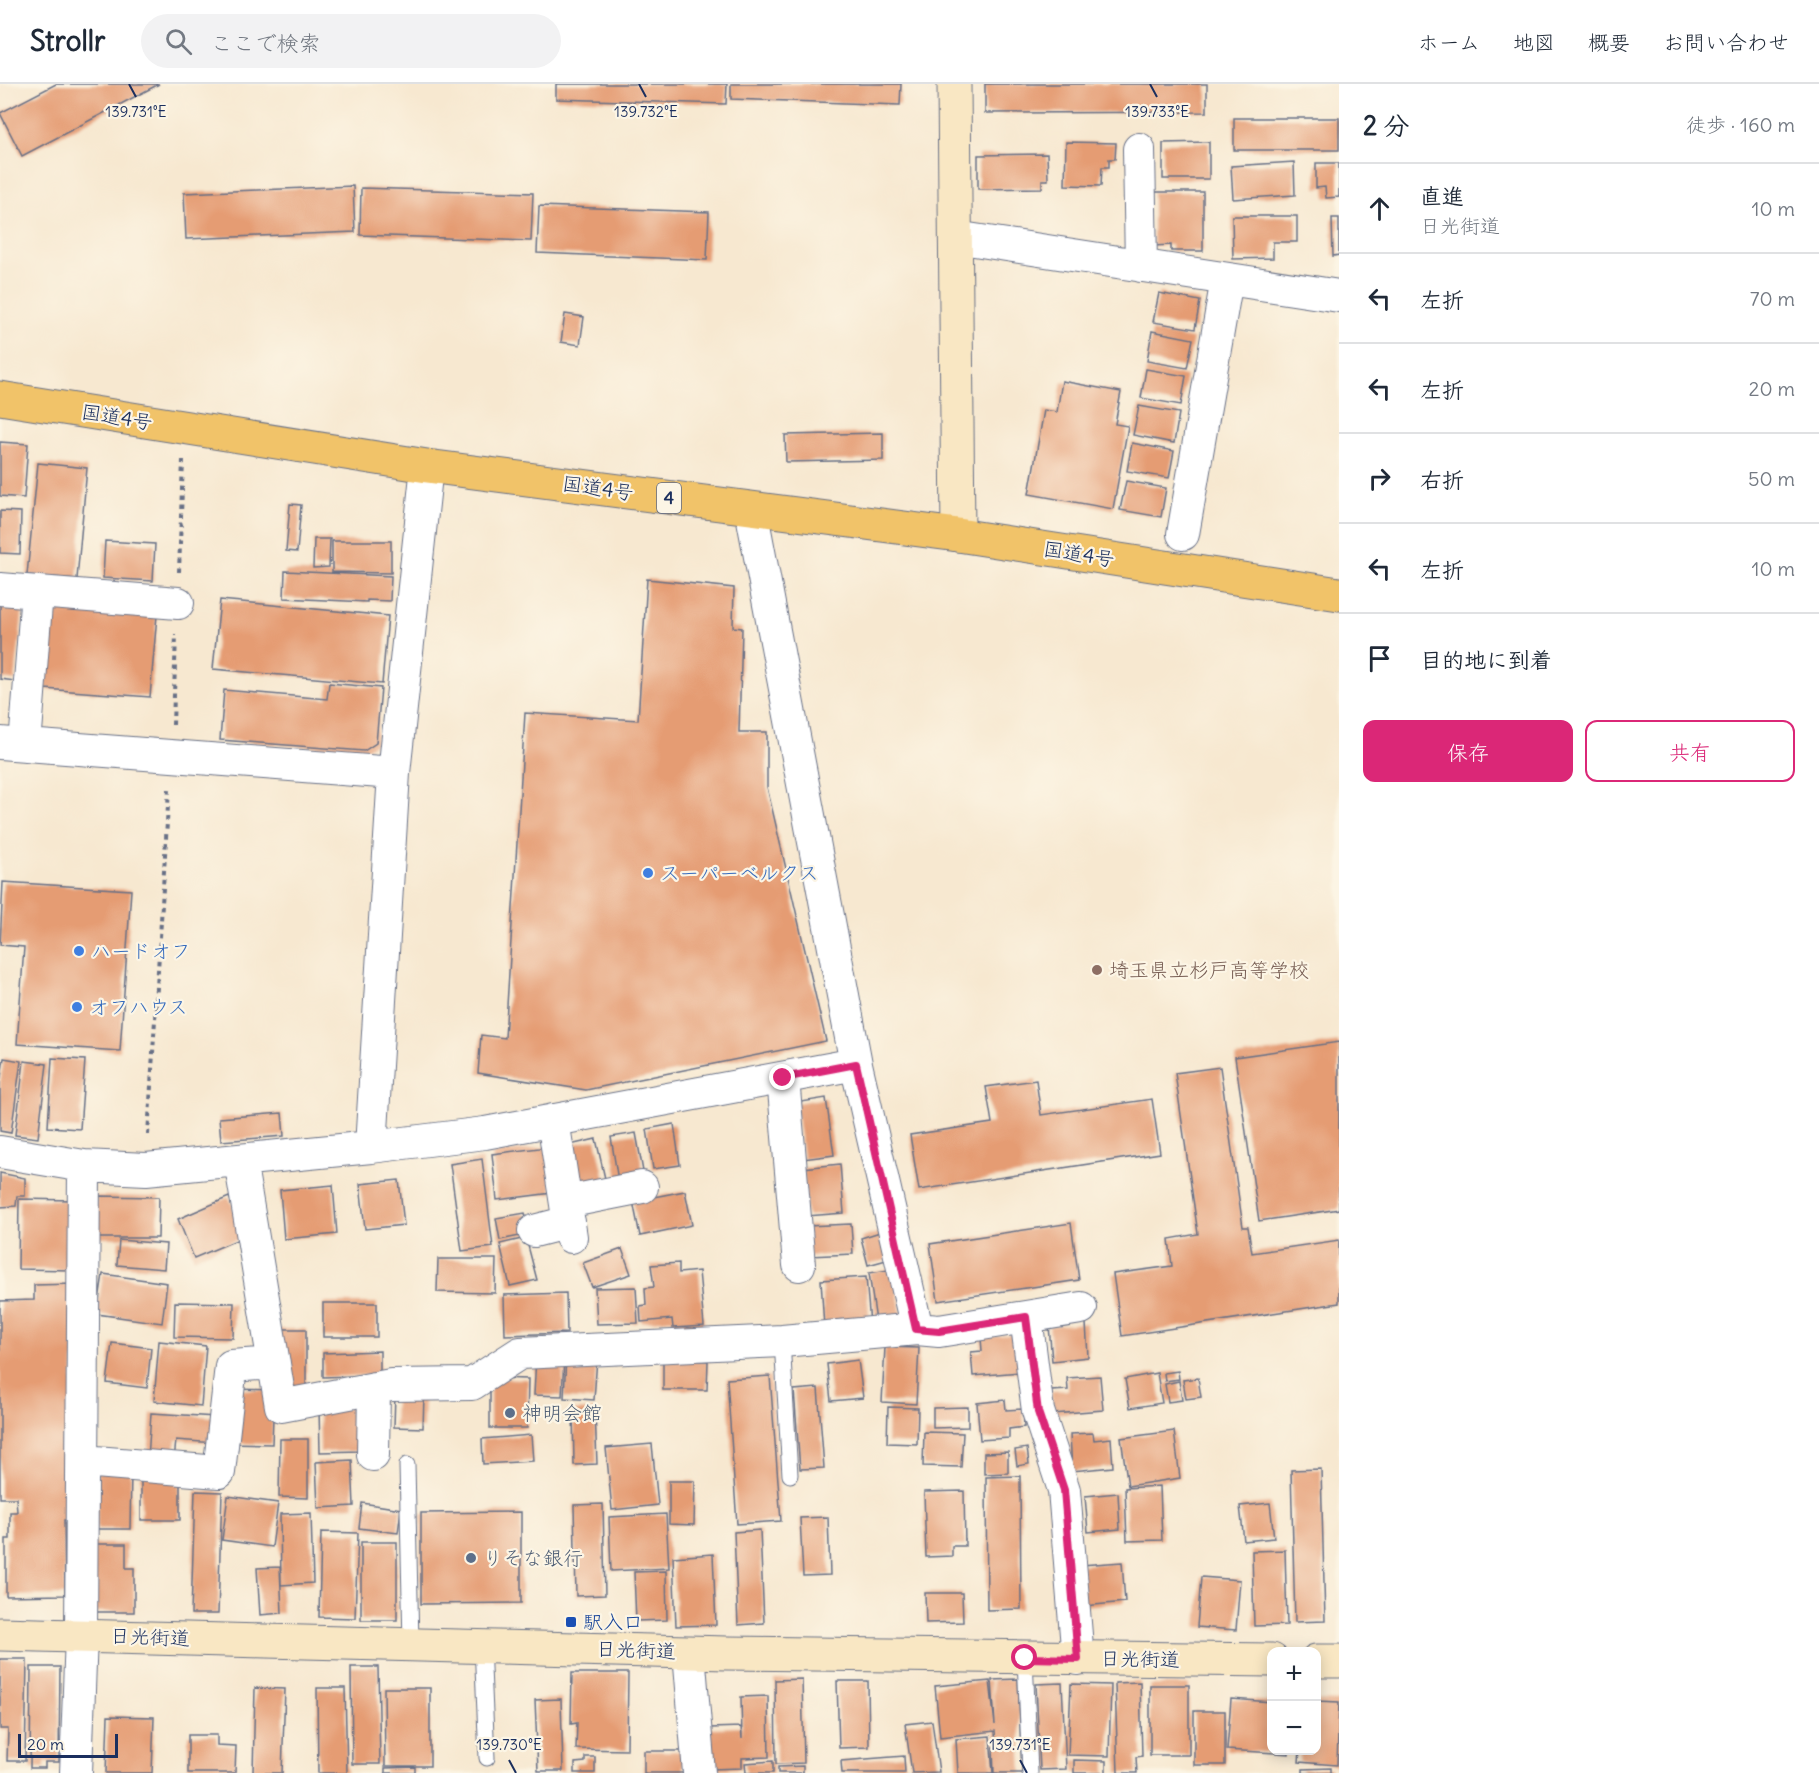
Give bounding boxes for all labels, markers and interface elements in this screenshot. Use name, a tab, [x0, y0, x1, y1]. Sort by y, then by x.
search box	[141, 14, 561, 68]
text: Strollr	[30, 23, 105, 59]
icon: search	[162, 25, 195, 58]
text: ここで検索	[210, 29, 320, 57]
text: ホーム	[1418, 29, 1480, 56]
text: 地図	[1513, 29, 1555, 56]
text: 概要	[1588, 29, 1630, 56]
text: お問い合わせ	[1663, 29, 1789, 56]
text: 139.731°E	[105, 102, 167, 121]
text: 139.732°E	[614, 102, 678, 121]
text: 139.733°E	[1125, 102, 1189, 121]
text: 2 分	[1363, 109, 1409, 142]
text: 徒歩 · 160 m	[1686, 112, 1795, 137]
text: 直進	[1420, 182, 1464, 210]
icon: ahead	[1363, 192, 1396, 225]
text: 10 m	[1752, 196, 1795, 221]
text: 日光街道	[1420, 213, 1500, 238]
icon: left	[1363, 282, 1396, 315]
text: 左折	[1420, 286, 1464, 314]
text: 70 m	[1750, 286, 1795, 311]
icon: left	[1363, 372, 1396, 405]
text: 左折	[1420, 376, 1464, 404]
text: 20 m	[1749, 376, 1795, 401]
street label: 国道4号	[80, 399, 154, 434]
icon: right	[1363, 462, 1396, 495]
text: 右折	[1420, 466, 1464, 494]
text: 50 m	[1748, 466, 1795, 491]
street label: 国道4号	[561, 470, 635, 505]
road number: 4	[657, 483, 681, 513]
street label: 国道4号	[1042, 536, 1116, 571]
icon: left	[1363, 552, 1396, 585]
text: 左折	[1420, 556, 1464, 584]
text: 10 m	[1752, 556, 1795, 581]
icon: arrive	[1363, 642, 1396, 675]
text: 目的地に到着	[1420, 646, 1552, 674]
button: 保存	[1363, 720, 1573, 782]
button: 共有	[1585, 720, 1795, 782]
place label: スーパーベルクス	[660, 860, 819, 885]
marker: スーパーベルクス	[641, 866, 655, 880]
place label: ハードオフ	[91, 938, 191, 963]
marker: ハードオフ	[72, 944, 86, 958]
place label: 埼玉県立杉戸高等学校	[1109, 957, 1309, 982]
marker: 埼玉県立杉戸高等学校	[1090, 963, 1104, 977]
place label: オフハウス	[89, 994, 188, 1019]
marker: オフハウス	[70, 1000, 84, 1014]
route end	[769, 1064, 795, 1090]
place label: 神明会館	[522, 1400, 602, 1425]
marker: 神明会館	[503, 1406, 517, 1420]
place label: りそな銀行	[483, 1545, 583, 1570]
marker: りそな銀行	[464, 1551, 478, 1565]
place label: 駅入口	[583, 1609, 643, 1634]
marker: 駅入口	[564, 1615, 578, 1629]
street label: 日光街道	[110, 1623, 190, 1650]
street label: 日光街道	[596, 1636, 676, 1663]
route start	[1011, 1644, 1037, 1670]
street label: 日光街道	[1100, 1645, 1180, 1672]
map controls	[1267, 1647, 1321, 1755]
button: +	[1267, 1647, 1321, 1701]
button: −	[1267, 1701, 1321, 1755]
scale bar	[18, 1731, 118, 1758]
text: 20 m	[27, 1734, 64, 1754]
text: 139.730°E	[476, 1735, 542, 1754]
text: 139.731°E	[989, 1735, 1051, 1754]

